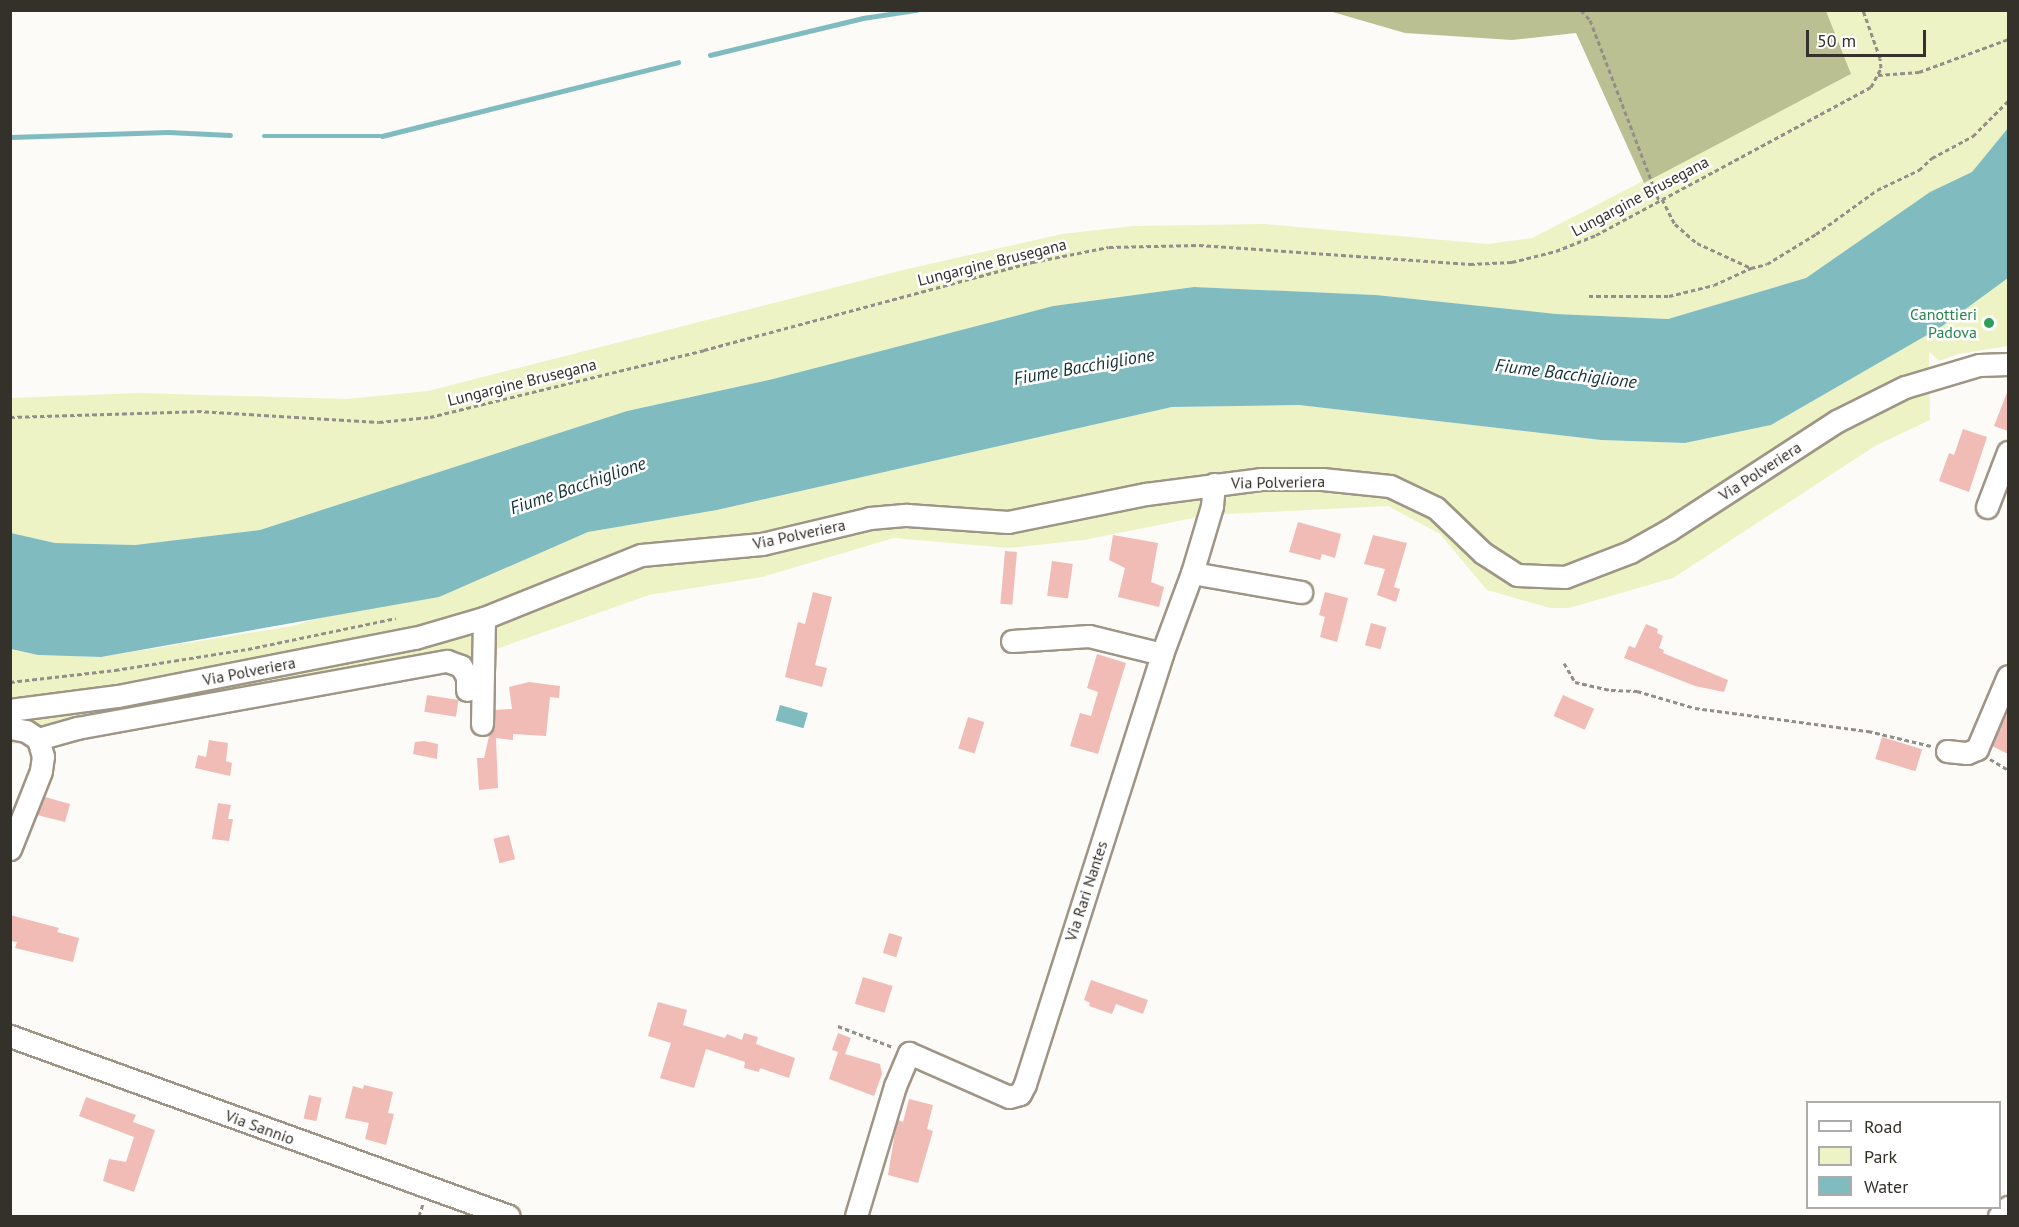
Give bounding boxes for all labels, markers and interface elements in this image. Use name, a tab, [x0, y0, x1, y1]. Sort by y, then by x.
scale bar	[1809, 18, 1929, 56]
text: 50 m	[1817, 29, 1856, 52]
street label: Lungargine Brusegana	[1568, 152, 1712, 240]
street label: Lungargine Brusegana	[916, 234, 1068, 290]
place label: Canottieri Padova	[1910, 304, 1977, 342]
marker: Canottieri Padova	[1982, 316, 1996, 330]
water label: Fiume Bacchiglione	[1012, 344, 1156, 390]
street label: Lungargine Brusegana	[446, 354, 598, 410]
water label: Fiume Bacchiglione	[1494, 355, 1638, 393]
street label: Via Polveriera	[1715, 437, 1805, 505]
water label: Fiume Bacchiglione	[507, 453, 649, 519]
street label: Via Polveriera	[1231, 472, 1325, 492]
street label: Via Polveriera	[751, 515, 847, 553]
street label: Via Polveriera	[201, 653, 297, 689]
street label: Via Rari Nantes	[1061, 838, 1111, 944]
legend	[1806, 1101, 2001, 1209]
street label: Via Sannio	[223, 1106, 297, 1148]
text: Road	[1864, 1115, 1902, 1138]
text: Park	[1864, 1145, 1897, 1168]
text: Water	[1864, 1175, 1908, 1198]

